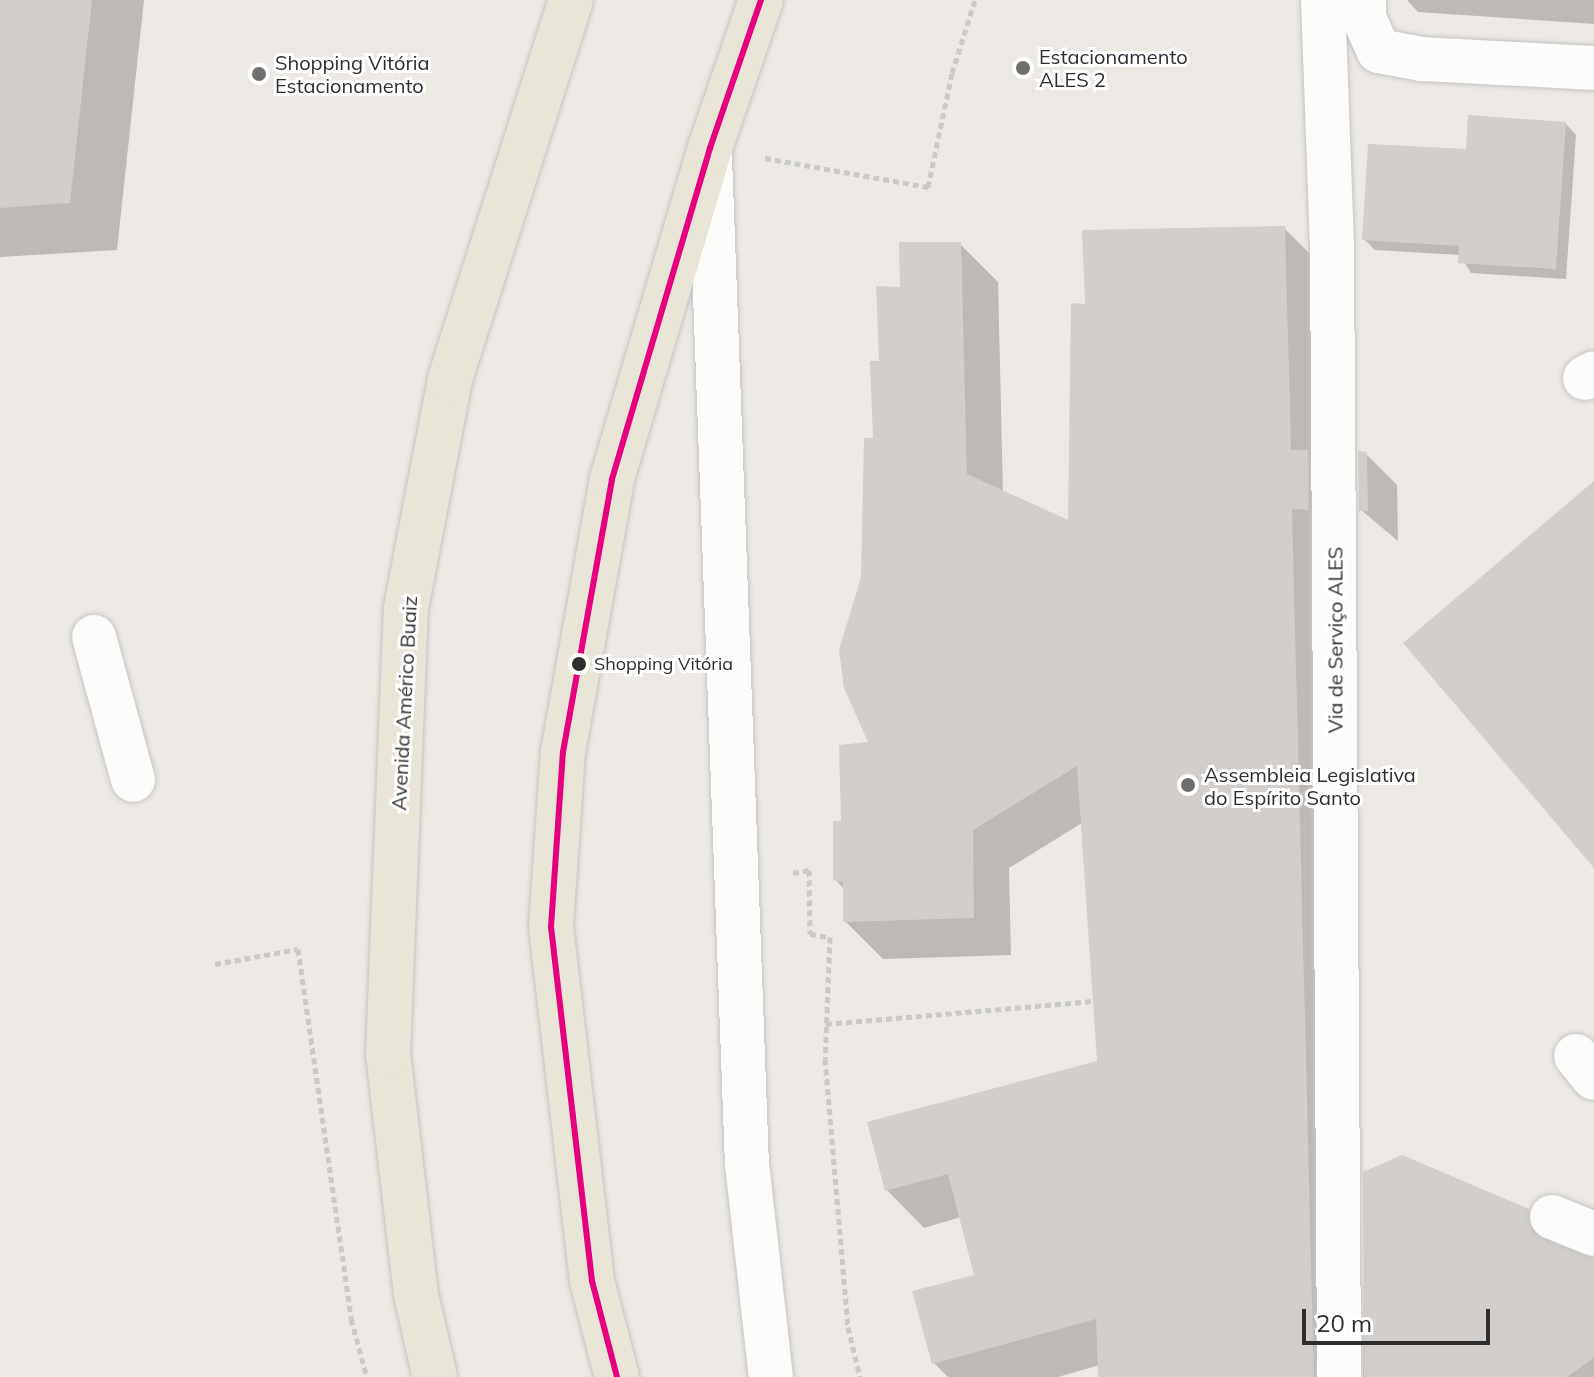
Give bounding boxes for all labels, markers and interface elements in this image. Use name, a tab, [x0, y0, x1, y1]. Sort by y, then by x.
place label: Estacionamento ALES 2	[1039, 44, 1188, 91]
place label: Shopping Vitória Estacionamento	[275, 50, 429, 97]
marker: Estacionamento ALES 2	[1014, 59, 1032, 77]
marker: Shopping Vitória Estacionamento	[250, 65, 268, 83]
street label: Via de Serviço ALES	[1323, 547, 1347, 733]
street label: Avenida Américo Buaiz	[386, 595, 422, 811]
place label: Shopping Vitória	[594, 653, 733, 675]
marker: Shopping Vitória	[571, 656, 587, 672]
place label: Assembleia Legislativa do Espírito Santo	[1204, 762, 1416, 809]
marker: Assembleia Legislativa do Espírito Santo	[1179, 776, 1197, 794]
scale bar	[1306, 1293, 1494, 1343]
text: 20 m	[1316, 1308, 1372, 1338]

